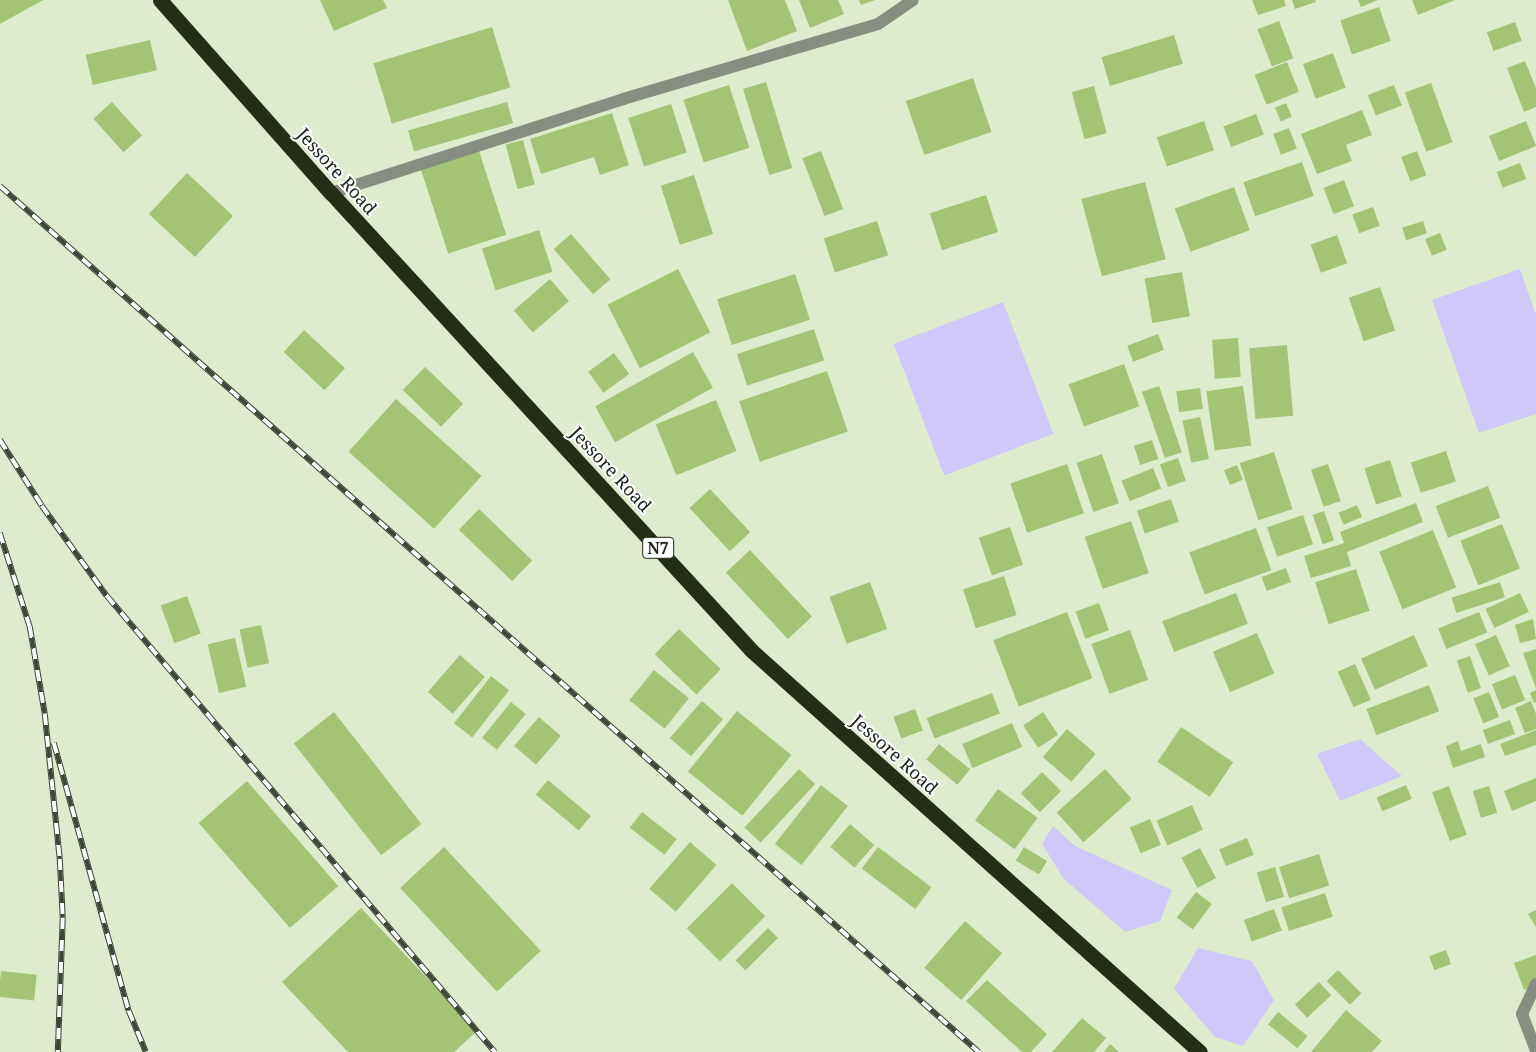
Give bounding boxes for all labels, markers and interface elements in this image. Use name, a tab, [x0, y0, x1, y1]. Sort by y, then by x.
street label: Jessore Road	[293, 123, 381, 219]
street label: Jessore Road	[566, 422, 656, 516]
road number: N7	[642, 534, 674, 562]
street label: Jessore Road	[847, 710, 943, 798]

